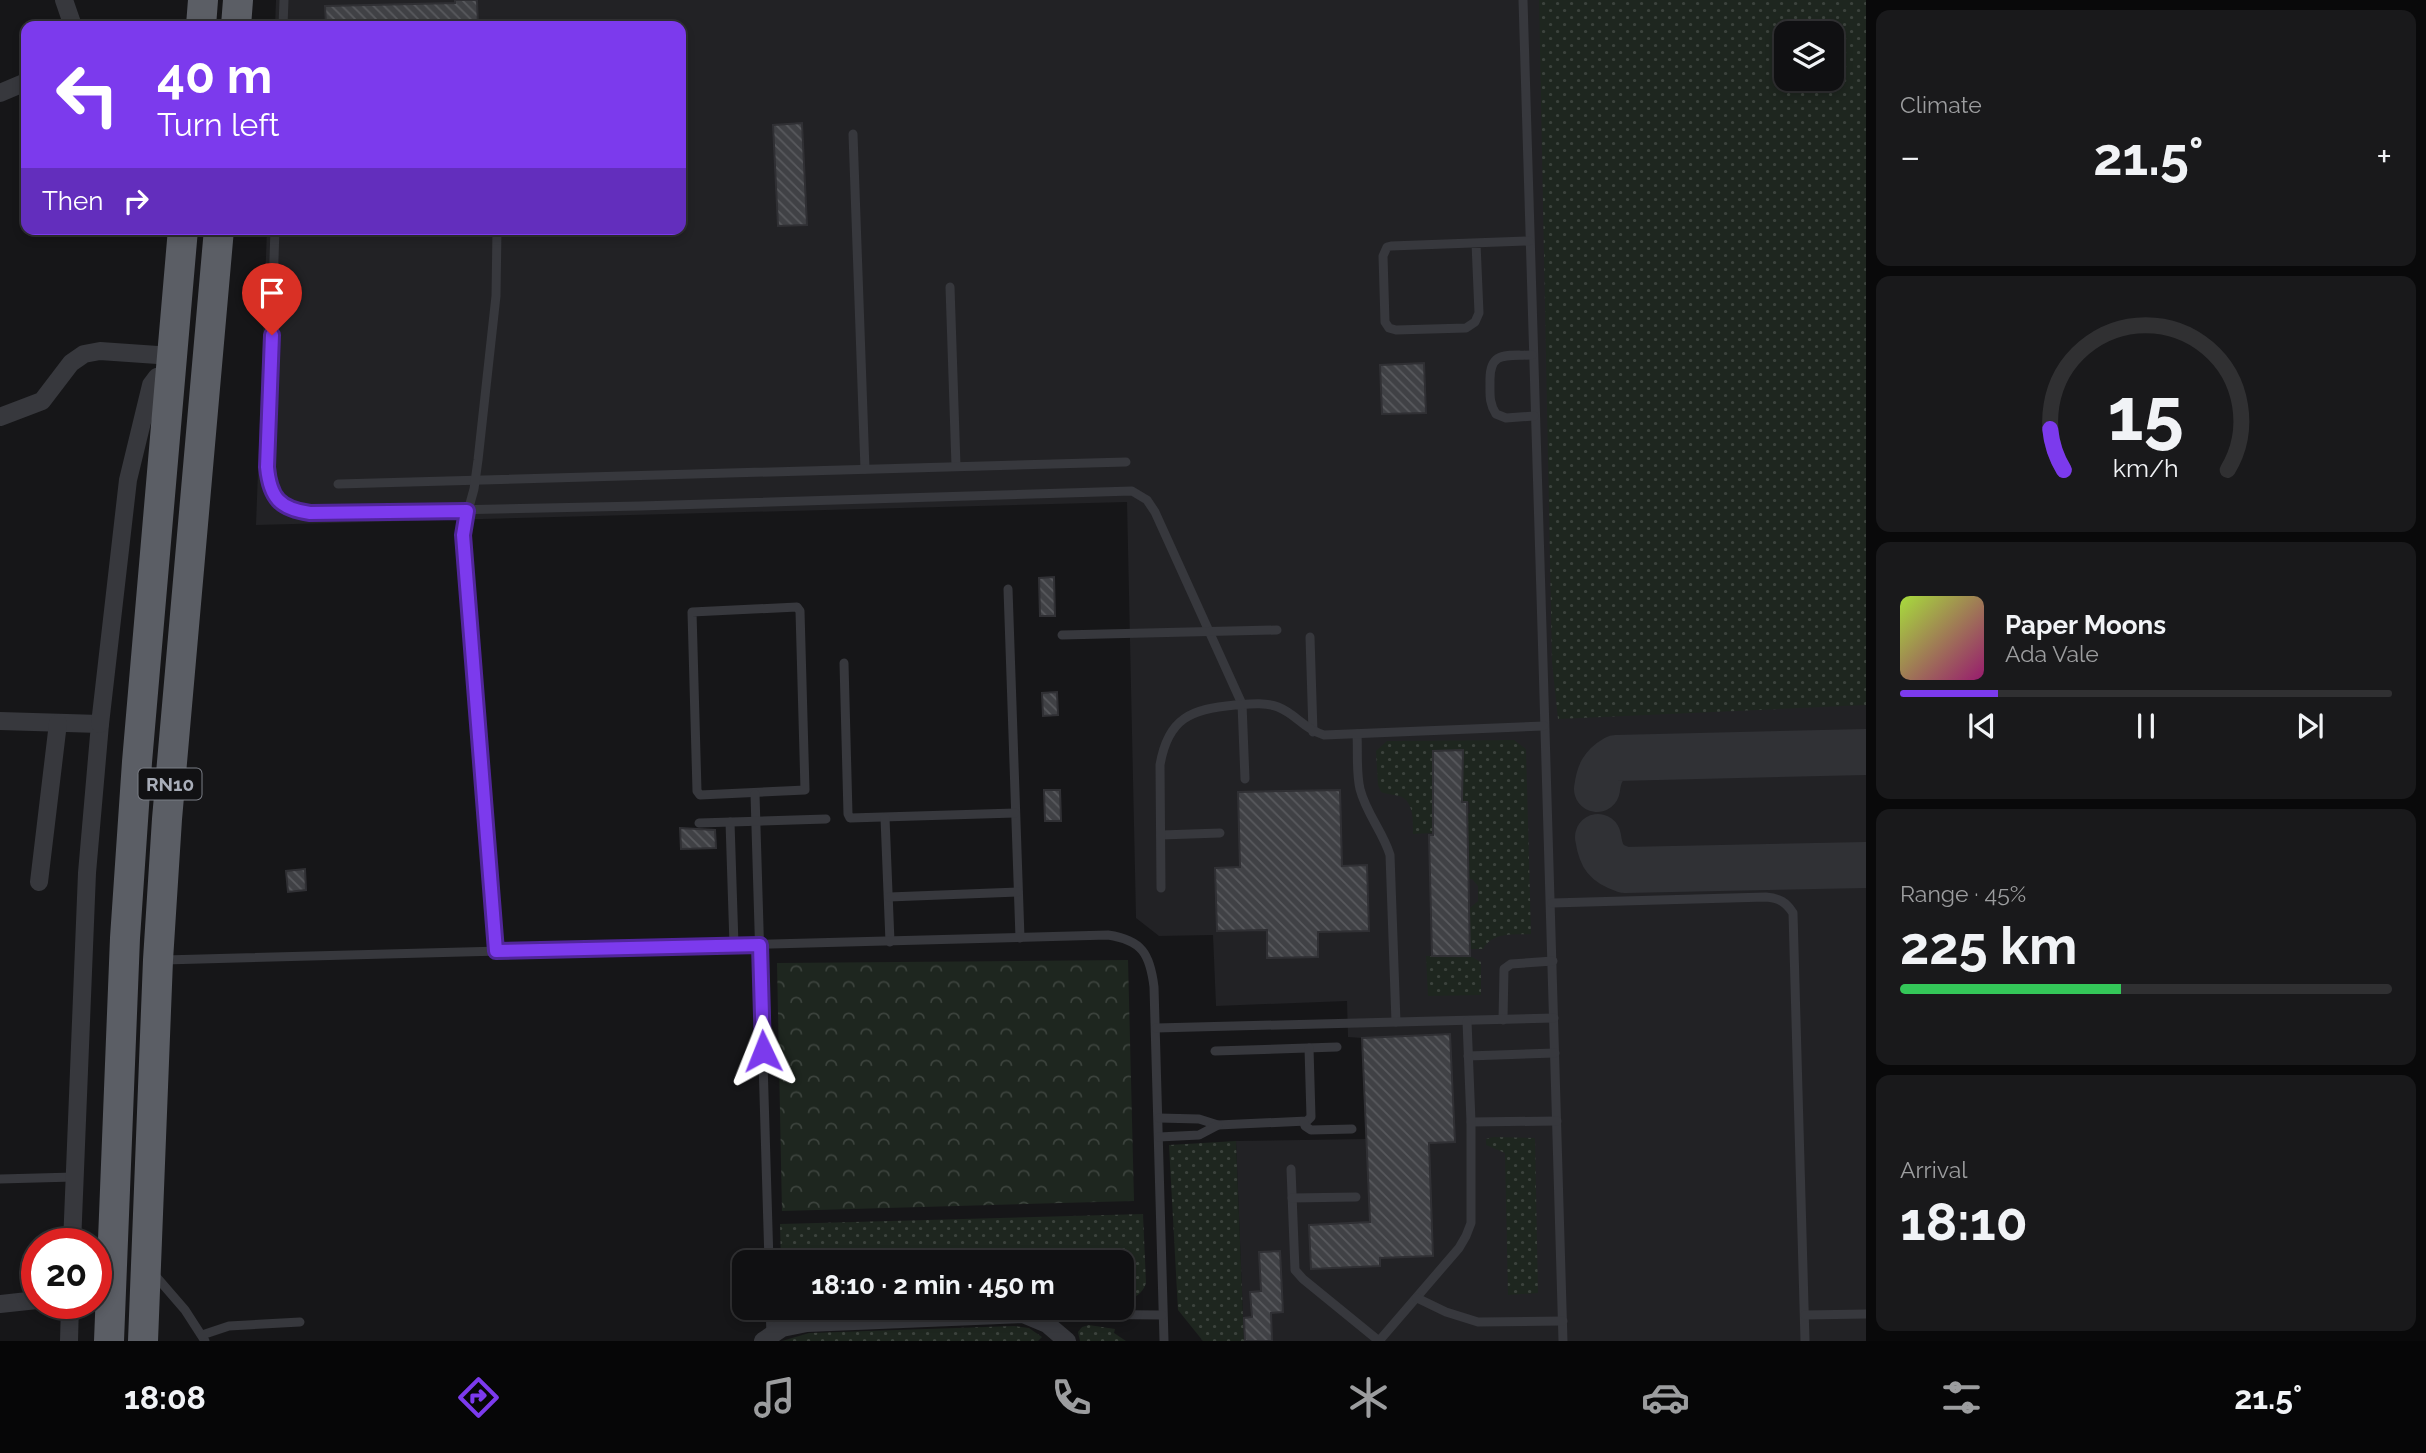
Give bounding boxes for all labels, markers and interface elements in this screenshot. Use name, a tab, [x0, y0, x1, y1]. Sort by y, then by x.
map controls	[1774, 21, 1844, 91]
button: layers	[1774, 21, 1844, 91]
text: 40 m	[157, 47, 272, 104]
icon: left	[42, 49, 133, 140]
text: Climate	[1900, 91, 1982, 118]
text: Turn left	[157, 106, 279, 143]
text: 21.5°	[2093, 126, 2204, 187]
text: −	[1900, 134, 1920, 179]
text: +	[2376, 134, 2392, 179]
icon: right	[117, 182, 155, 220]
text: Then	[42, 186, 103, 216]
pin	[242, 263, 302, 335]
icon: arrive	[253, 274, 291, 312]
text: 15	[2108, 373, 2184, 458]
text: km/h	[2113, 453, 2179, 483]
text: Paper Moons	[2005, 610, 2166, 640]
text: Ada Vale	[2005, 640, 2099, 667]
icon: previous	[1963, 707, 2001, 745]
icon: pause	[2127, 707, 2165, 745]
icon: next	[2291, 707, 2329, 745]
road number: RN10	[138, 768, 202, 800]
text: Range · 45%	[1900, 880, 2026, 907]
text: 225 km	[1900, 915, 2077, 976]
position arrow	[726, 1014, 800, 1088]
text: Arrival	[1900, 1156, 1967, 1183]
text: 18:10	[1900, 1191, 2028, 1252]
speed limit sign: 20	[21, 1228, 112, 1319]
text: 18:10 · 2 min · 450 m	[811, 1270, 1055, 1300]
icon: directions	[454, 1373, 503, 1422]
icon: music	[750, 1373, 799, 1422]
icon: phone	[1047, 1373, 1096, 1422]
icon: climate	[1344, 1373, 1393, 1422]
icon: car	[1641, 1373, 1690, 1422]
icon: filters	[1937, 1373, 1986, 1422]
text: 18:08	[124, 1379, 206, 1416]
text: 21.5°	[2234, 1379, 2302, 1416]

